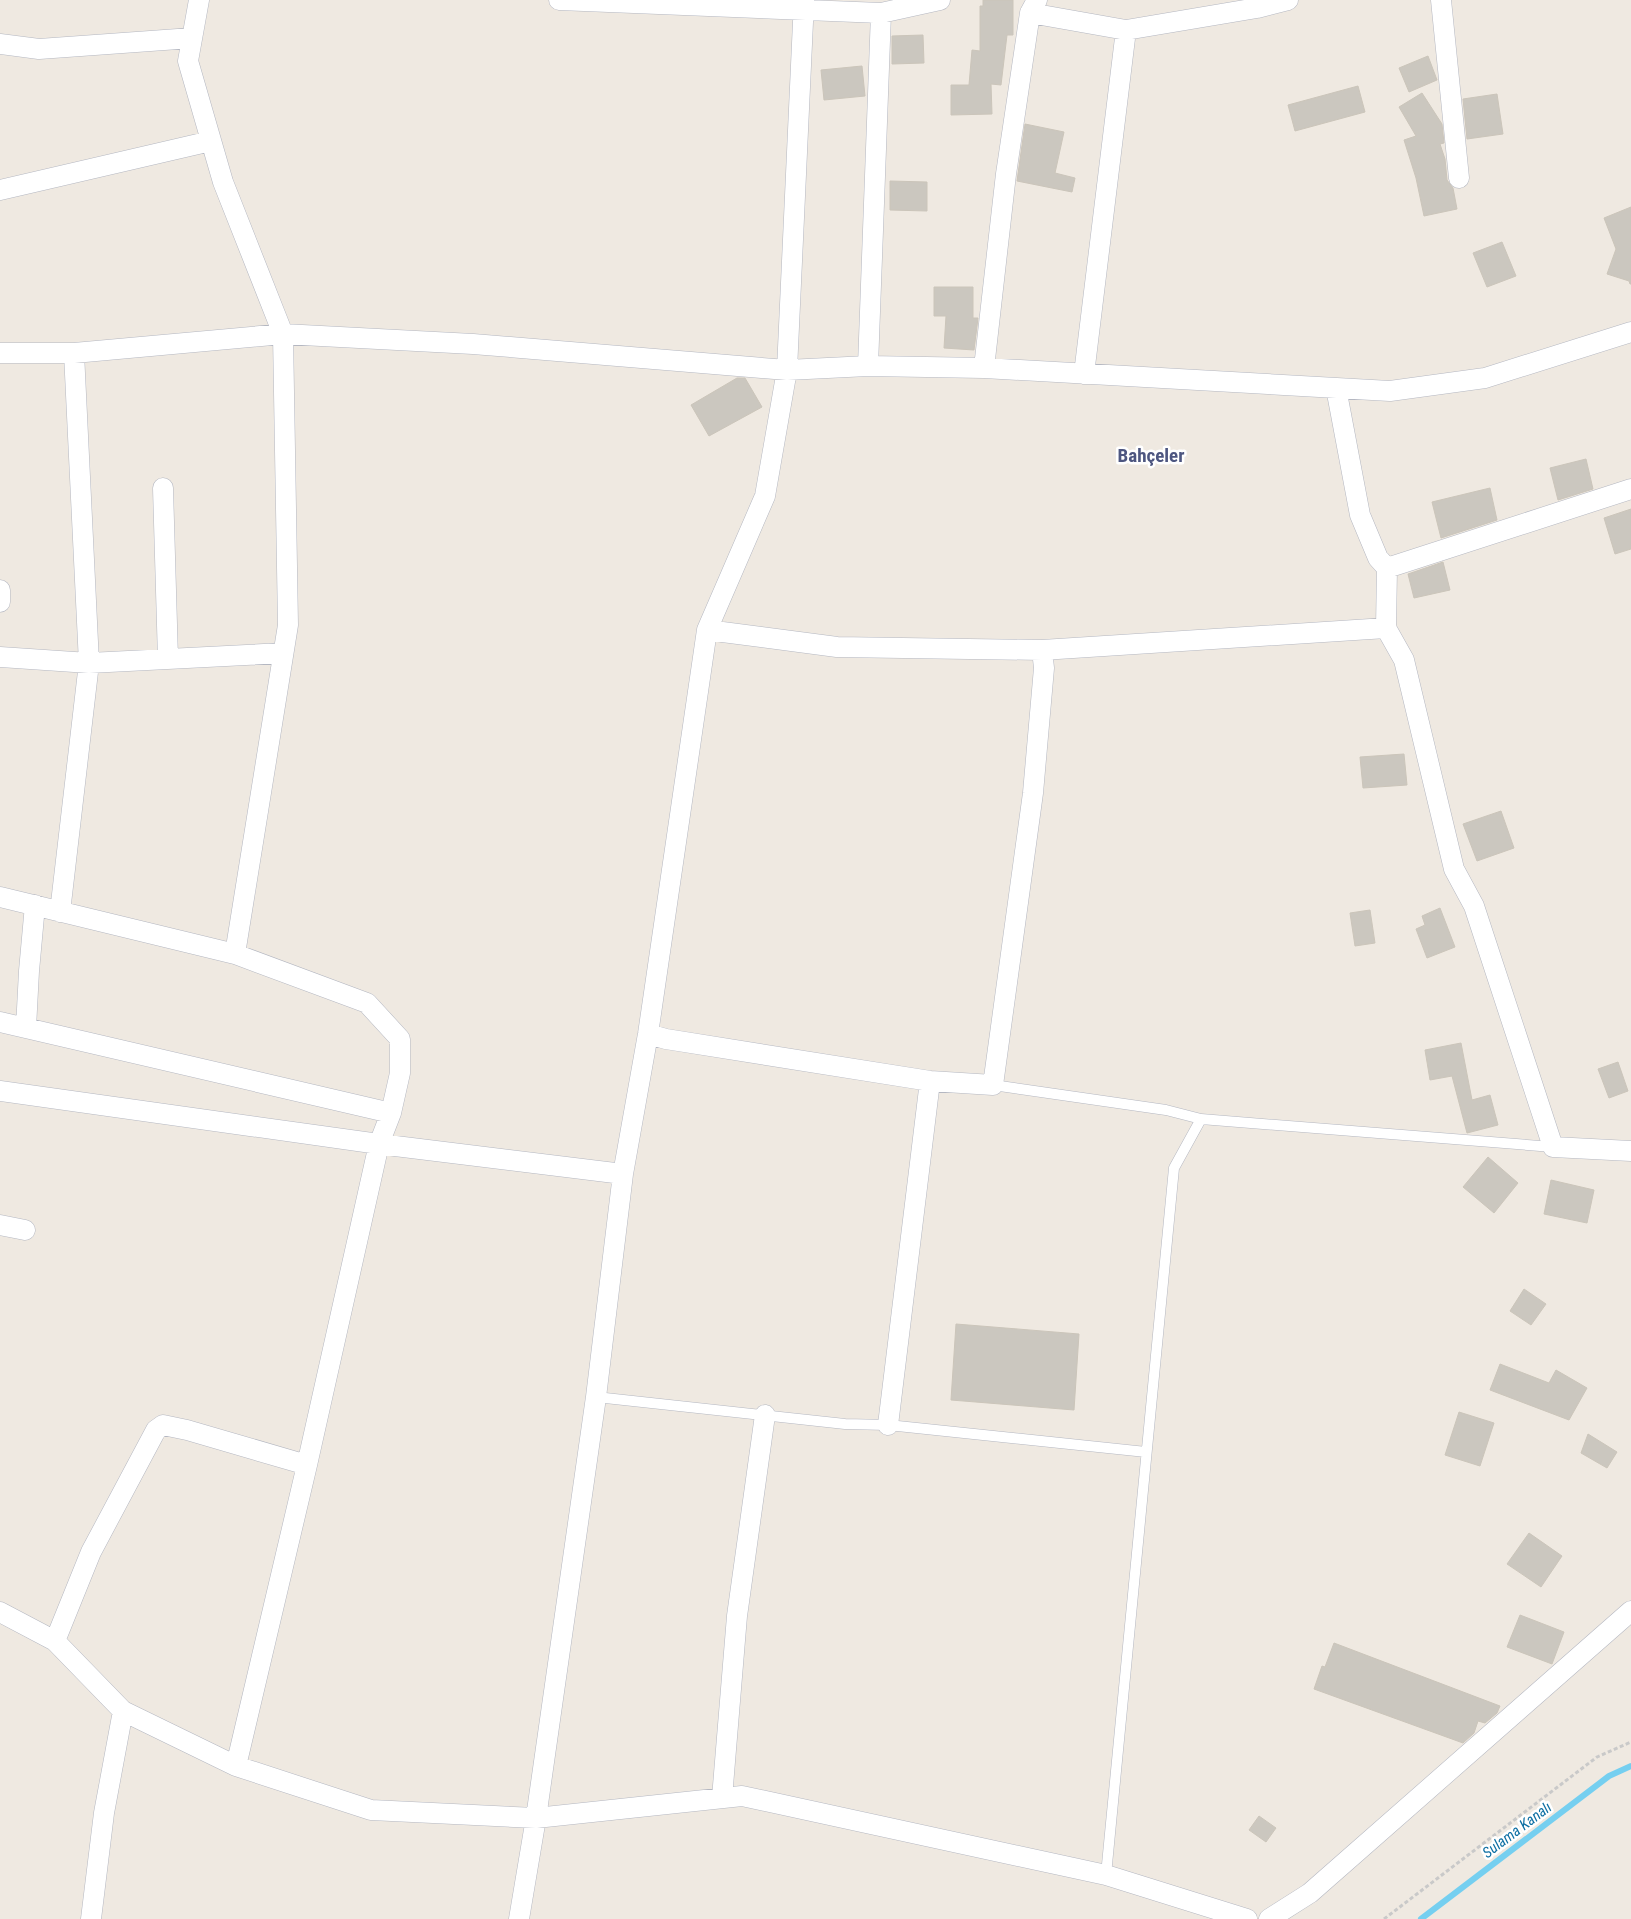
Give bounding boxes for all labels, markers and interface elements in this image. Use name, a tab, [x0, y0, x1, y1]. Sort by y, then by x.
district label: Bahçeler	[1118, 444, 1184, 467]
water label: Sulama Kanalı	[1479, 1798, 1555, 1862]

